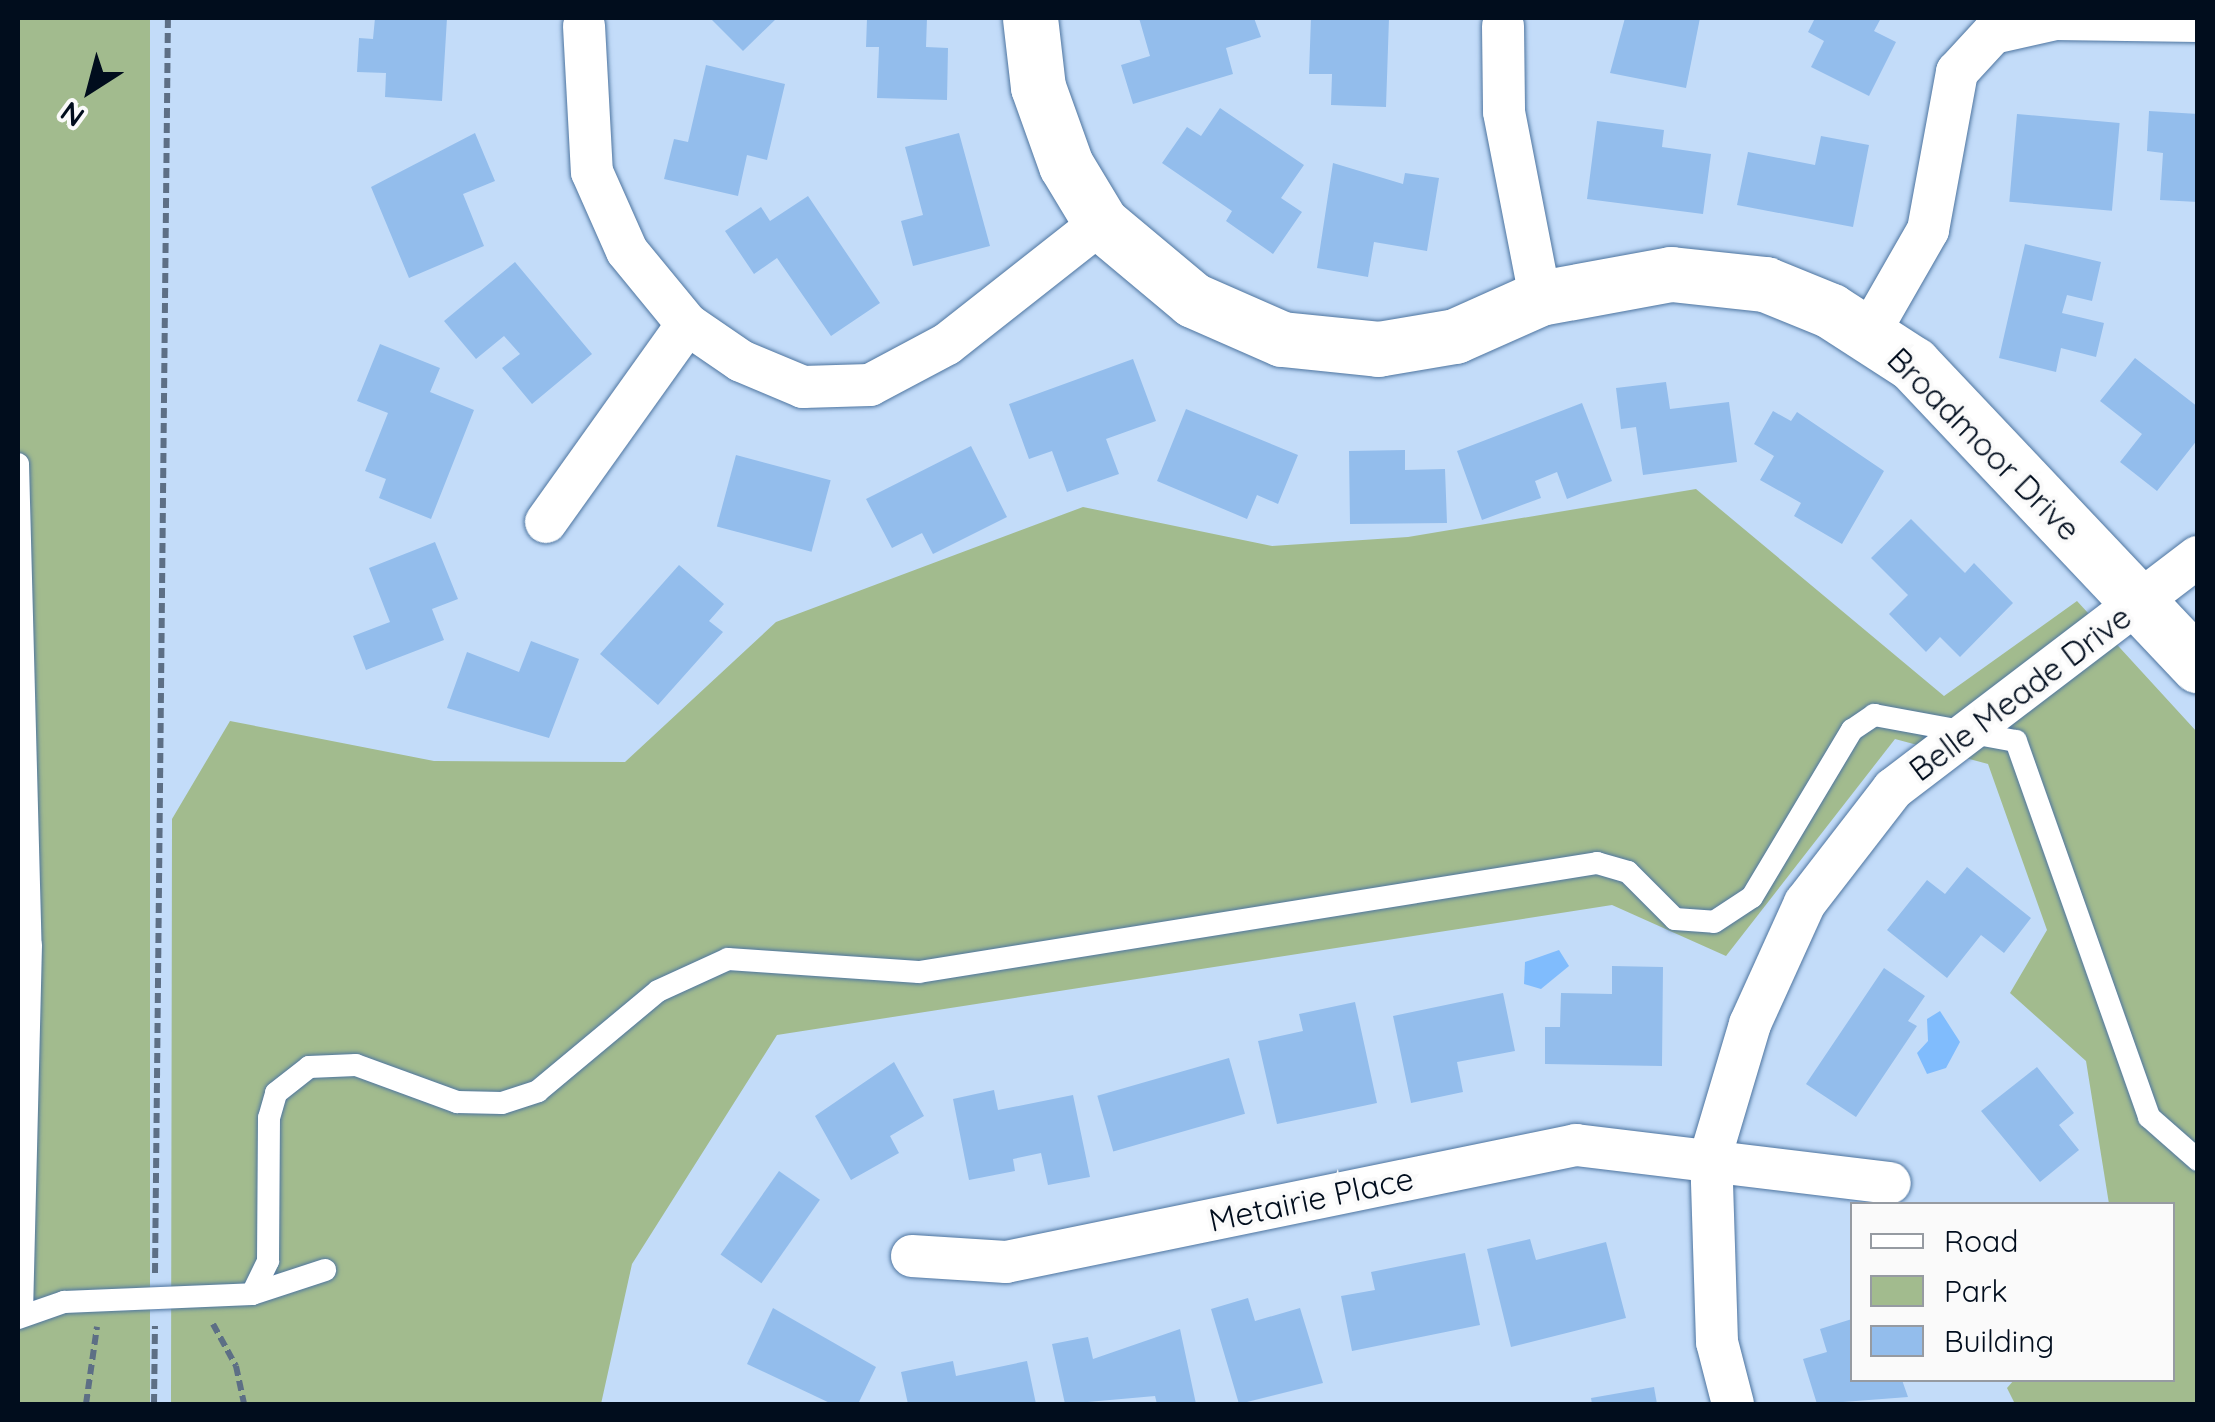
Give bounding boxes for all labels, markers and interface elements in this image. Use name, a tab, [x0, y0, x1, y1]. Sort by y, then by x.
north arrow	[40, 40, 140, 140]
text: N	[53, 94, 91, 135]
street label: Broadmoor Drive	[1880, 340, 2088, 548]
street label: Belle Meade Drive	[1902, 597, 2138, 789]
street label: Metairie Place	[1205, 1159, 1417, 1239]
legend	[1850, 1202, 2175, 1382]
text: Road	[1944, 1222, 2018, 1260]
text: Park	[1944, 1272, 2008, 1310]
text: Building	[1944, 1322, 2054, 1360]

